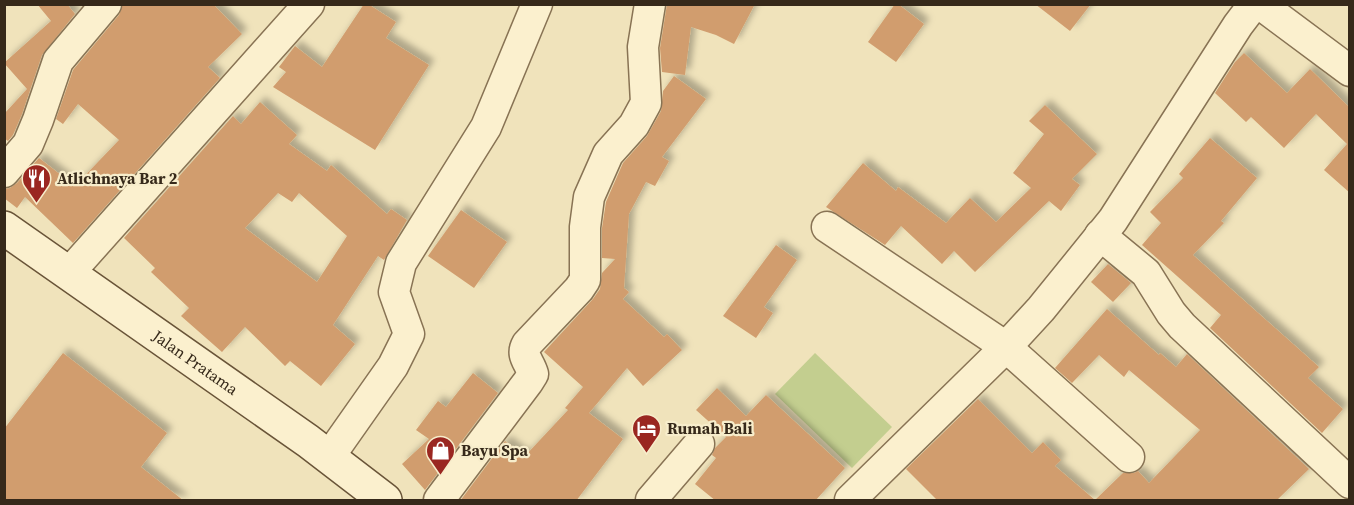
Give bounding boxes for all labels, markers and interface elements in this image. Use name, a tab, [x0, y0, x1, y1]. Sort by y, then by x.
restaurant icon: Atlichnaya Bar 2	[20, 162, 52, 204]
place label: Atlichnaya Bar 2	[57, 167, 178, 189]
street label: Jalan Pratama	[148, 324, 243, 400]
hotel icon: Rumah Bali	[630, 412, 662, 454]
place label: Rumah Bali	[667, 417, 753, 439]
shop icon: Bayu Spa	[424, 434, 456, 476]
place label: Bayu Spa	[461, 439, 528, 461]

